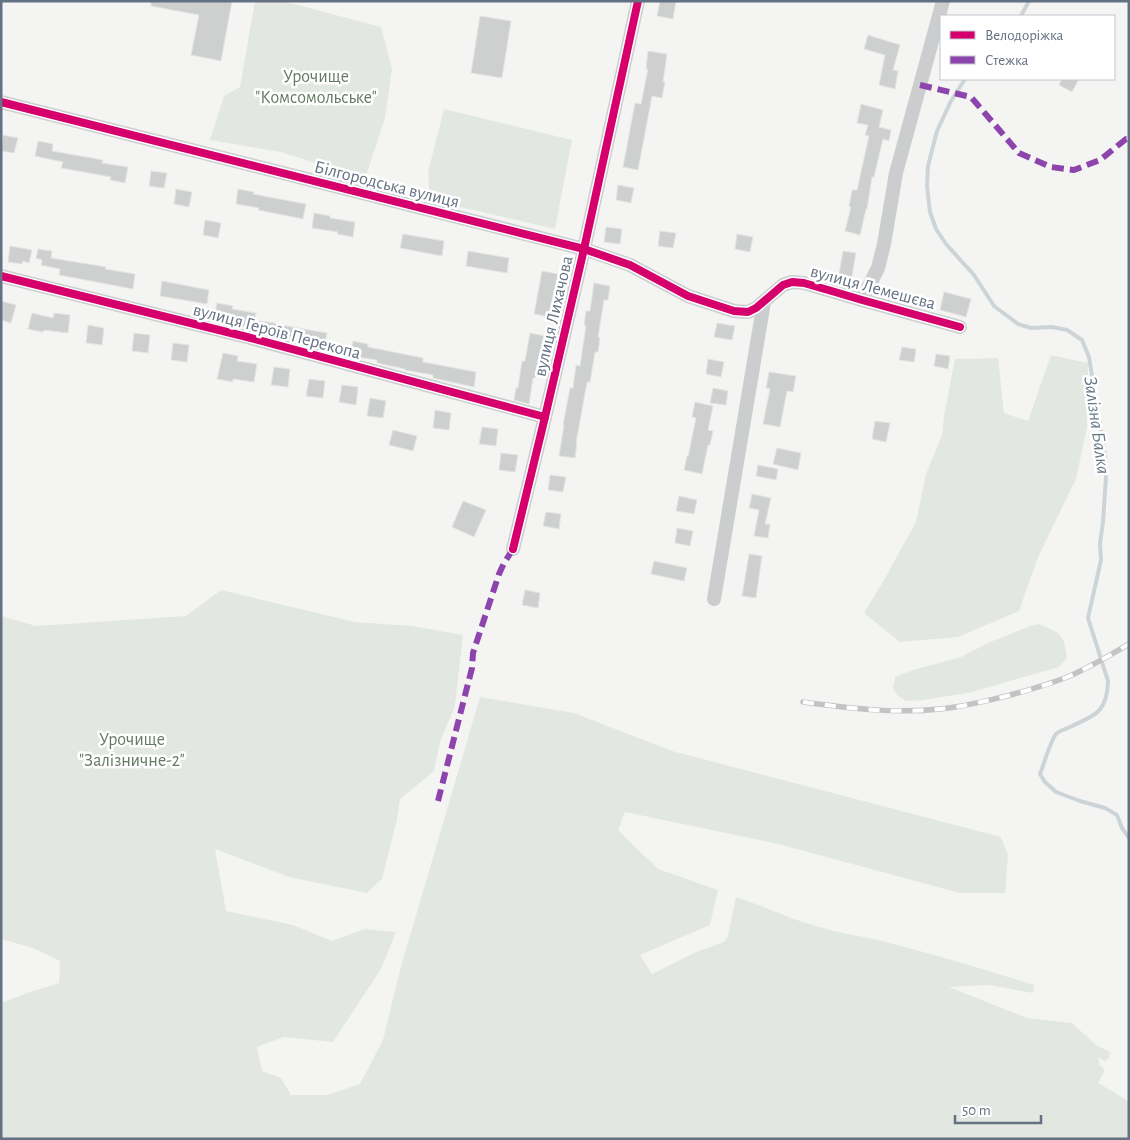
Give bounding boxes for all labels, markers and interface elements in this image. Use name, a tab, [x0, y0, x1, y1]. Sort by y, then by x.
legend	[940, 15, 1115, 80]
text: Велодоріжка	[985, 28, 1064, 43]
text: Стежка	[985, 53, 1029, 68]
park label: Урочище "Комсомольське"	[255, 68, 377, 107]
street label: Білгородська вулиця	[312, 158, 461, 212]
street label: вулиця Лихачова	[531, 254, 577, 378]
street label: вулиця Лемешєва	[808, 263, 937, 313]
street label: вулиця Героїв Перекопа	[191, 301, 363, 363]
water label: Залізна Балка	[1080, 375, 1113, 475]
park label: Урочище "Залізничне-2"	[79, 731, 185, 770]
scale bar	[955, 1092, 1041, 1124]
text: 50 m	[962, 1103, 991, 1118]

